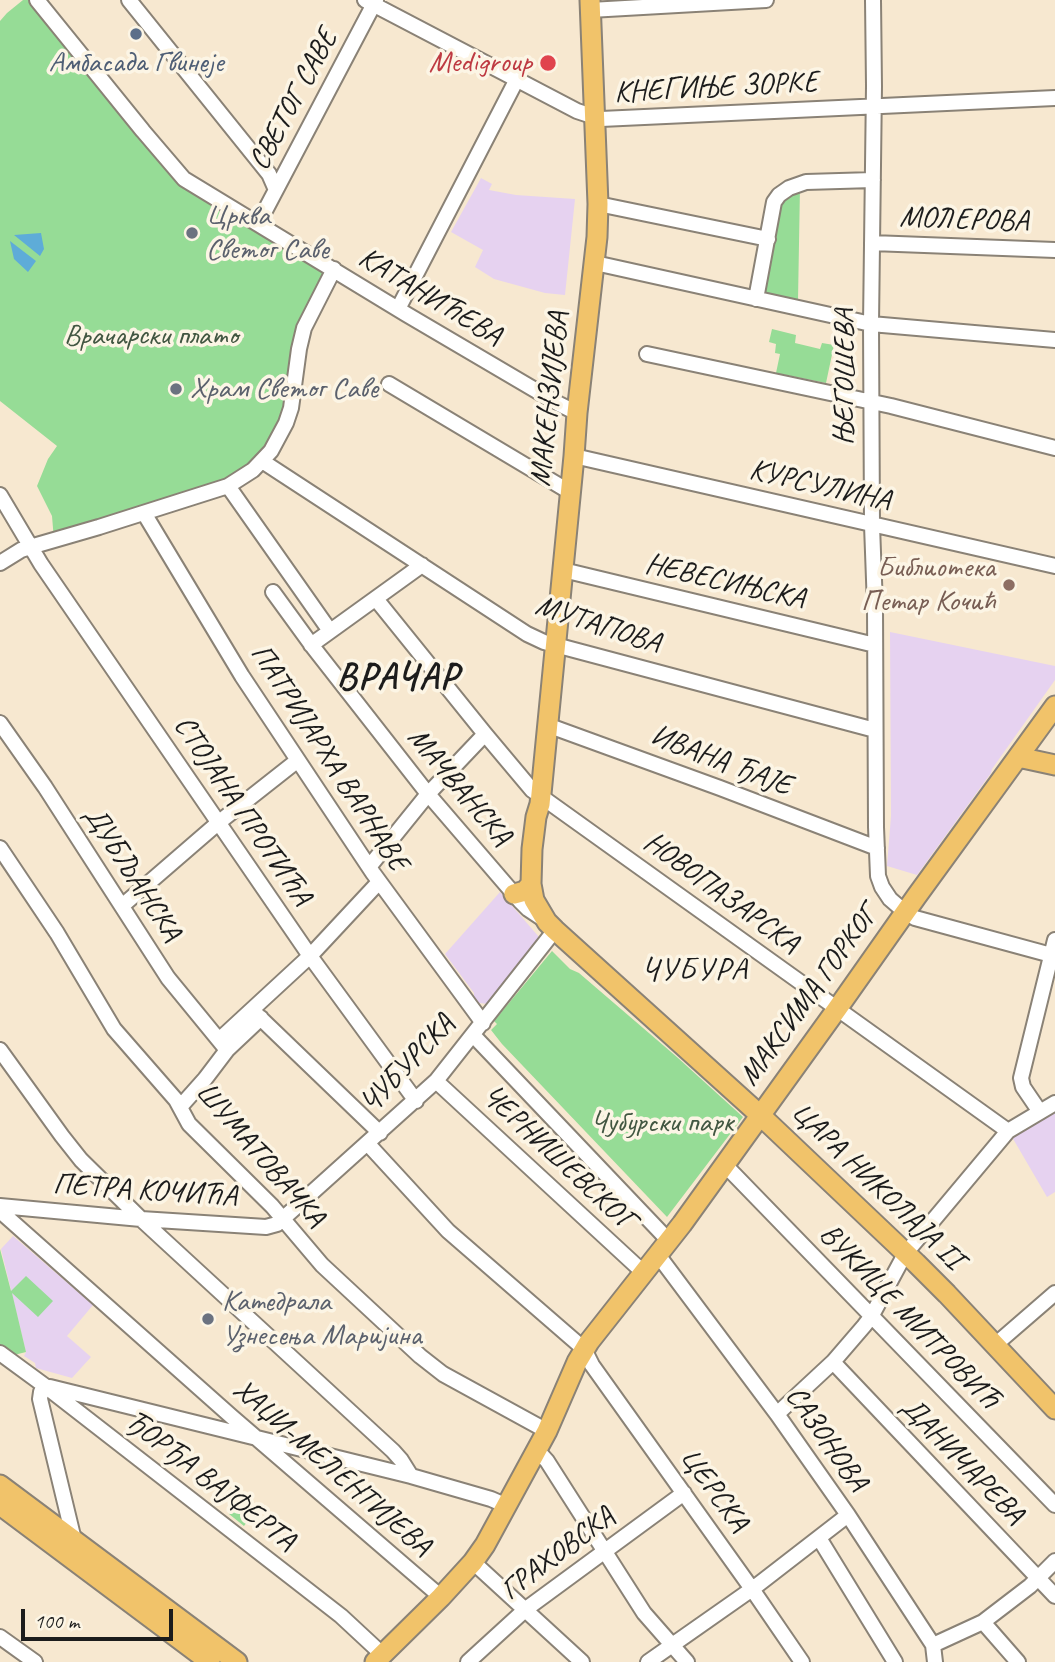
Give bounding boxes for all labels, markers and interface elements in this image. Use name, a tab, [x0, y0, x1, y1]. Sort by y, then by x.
street label: СВЕТОГ САВЕ	[242, 23, 346, 177]
marker: Амбасада Гвинеје	[128, 26, 144, 42]
place label: Амбасада Гвинеје	[49, 45, 223, 81]
place label: Medigroup	[429, 45, 532, 81]
marker: Medigroup	[538, 53, 558, 73]
street label: КНЕГИЊЕ ЗОРКЕ	[613, 65, 819, 111]
place label: Црква Светог Саве	[206, 198, 329, 268]
street label: МОЛЕРОВА	[899, 200, 1029, 240]
marker: Црква Светог Саве	[184, 225, 200, 241]
street label: КАТАНИЋЕВА	[352, 240, 508, 354]
street label: ЊЕГОШЕВА	[827, 309, 863, 445]
street label: МАКЕНЗИЈЕВА	[523, 310, 577, 488]
park label: Врачарски плато	[64, 318, 238, 354]
place label: Храм Светог Саве	[190, 371, 378, 407]
marker: Храм Светог Саве	[168, 381, 184, 397]
street label: КУРСУЛИНА	[746, 452, 894, 520]
street label: НЕВЕСИЊСКА	[642, 546, 808, 618]
place label: Библиотека Петар Кочић	[861, 550, 995, 620]
marker: Библиотека Петар Кочић	[1001, 577, 1017, 593]
street label: МУТАПОВА	[531, 588, 665, 662]
street label: ПАТРИЈАРХА ВАРНАВЕ	[242, 638, 416, 878]
district label: ВРАЧАР	[334, 656, 462, 700]
street label: СТОЈАНА ПРОТИЋА	[165, 709, 319, 913]
street label: ИВАНА ЂАЈЕ	[645, 718, 797, 804]
street label: МАЧВАНСКА	[399, 721, 519, 853]
street label: ДУБЉАНСКА	[75, 800, 189, 948]
street label: НОВОПАЗАРСКА	[636, 825, 806, 961]
street label: МАКСИМА ГОРКОГ	[732, 899, 886, 1093]
district label: ЧУБУРА	[640, 952, 750, 990]
street label: ЧУБУРСКА	[353, 1007, 463, 1121]
street label: ШУМАТОВАЧКА	[187, 1075, 333, 1235]
street label: ЧЕРНИШЕВСКОГ	[474, 1078, 642, 1238]
street label: ЦАРА НИКОЛАЈА II	[783, 1095, 971, 1277]
park label: Чубурски парк	[590, 1105, 734, 1141]
street label: ПЕТРА КОЧИЋА	[52, 1167, 238, 1215]
street label: ВУКИЦЕ МИТРОВИЋ	[811, 1217, 1007, 1417]
place label: Катедрала Узнесења Маријина	[222, 1284, 422, 1354]
marker: Катедрала Узнесења Маријина	[200, 1311, 216, 1327]
street label: ХАЏИ-МЕЛЕНТИЈЕВА	[225, 1372, 439, 1564]
street label: САЗОНОВА	[777, 1380, 875, 1498]
street label: ДАНИЧАРЕВА	[892, 1390, 1032, 1532]
street label: ЂОРЂА ВАЈФЕРТА	[117, 1403, 303, 1559]
street label: ЦЕРСКА	[672, 1441, 756, 1539]
street label: ГРАХОВСКА	[494, 1500, 622, 1608]
scale bar	[24, 1596, 177, 1640]
text: 100 m	[34, 1608, 79, 1634]

